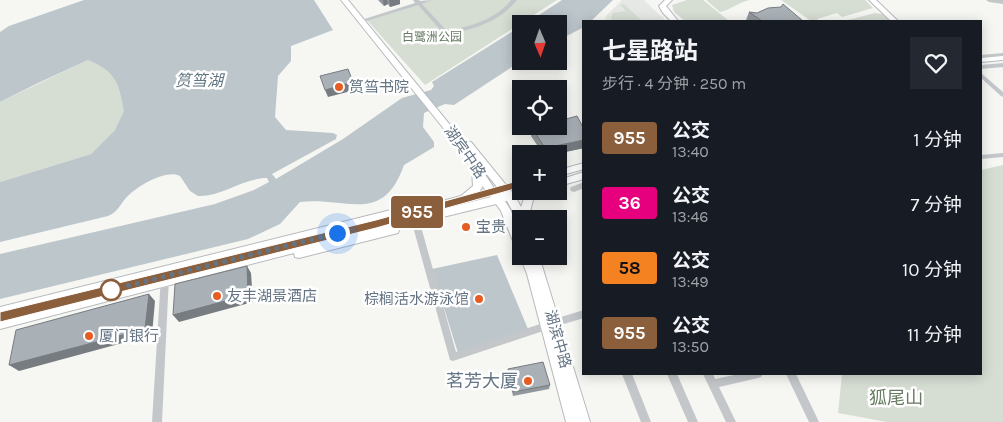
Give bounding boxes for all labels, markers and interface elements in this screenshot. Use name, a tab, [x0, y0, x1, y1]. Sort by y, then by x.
north arrow	[512, 15, 568, 70]
map controls	[512, 15, 567, 265]
park label: 白鹭洲公园	[402, 30, 462, 44]
text: 七星路站	[602, 37, 698, 65]
button: heart	[910, 37, 962, 89]
water label: 筼筜湖	[175, 71, 226, 90]
text: 步行 · 4 分钟 · 250 m	[602, 74, 746, 93]
place label: 筼筜书院	[349, 78, 409, 96]
button: locate	[512, 80, 567, 135]
marker: 筼筜书院	[333, 81, 345, 93]
text: 公交	[672, 120, 710, 142]
street label: 湖宾中路	[440, 122, 490, 182]
text: 955	[614, 127, 645, 149]
text: 1 分钟	[913, 129, 962, 151]
text: 13:40	[672, 142, 709, 161]
button: +	[512, 145, 567, 200]
text: 公交	[672, 185, 710, 207]
text: 36	[618, 192, 641, 214]
text: 7 分钟	[911, 194, 962, 216]
line badge: 955	[388, 196, 446, 228]
text: 955	[401, 201, 433, 223]
text: 13:46	[672, 207, 709, 226]
button: −	[512, 210, 567, 265]
place label: 宝贵	[476, 218, 506, 236]
your location	[325, 221, 350, 246]
marker: 宝贵	[460, 221, 472, 233]
text: 公交	[672, 250, 710, 272]
text: 58	[618, 257, 641, 279]
text: 10 分钟	[902, 259, 962, 281]
text: 13:49	[672, 272, 709, 291]
unlabelled marker	[100, 279, 122, 301]
place label: 友丰湖景酒店	[227, 287, 317, 305]
marker: 友丰湖景酒店	[211, 290, 223, 302]
place label: 棕榈活水游泳馆	[364, 290, 469, 308]
marker: 棕榈活水游泳馆	[473, 293, 485, 305]
street label: 湖滨中路	[541, 308, 575, 370]
text: 公交	[672, 315, 710, 337]
text: 955	[614, 322, 645, 344]
text: 11 分钟	[907, 324, 962, 346]
place label: 厦门银行	[99, 327, 159, 345]
marker: 厦门银行	[83, 330, 95, 342]
text: 13:50	[672, 337, 709, 356]
place label: 茗芳大厦	[446, 370, 518, 392]
marker: 茗芳大厦	[522, 375, 534, 387]
park label: 狐尾山	[869, 387, 923, 409]

